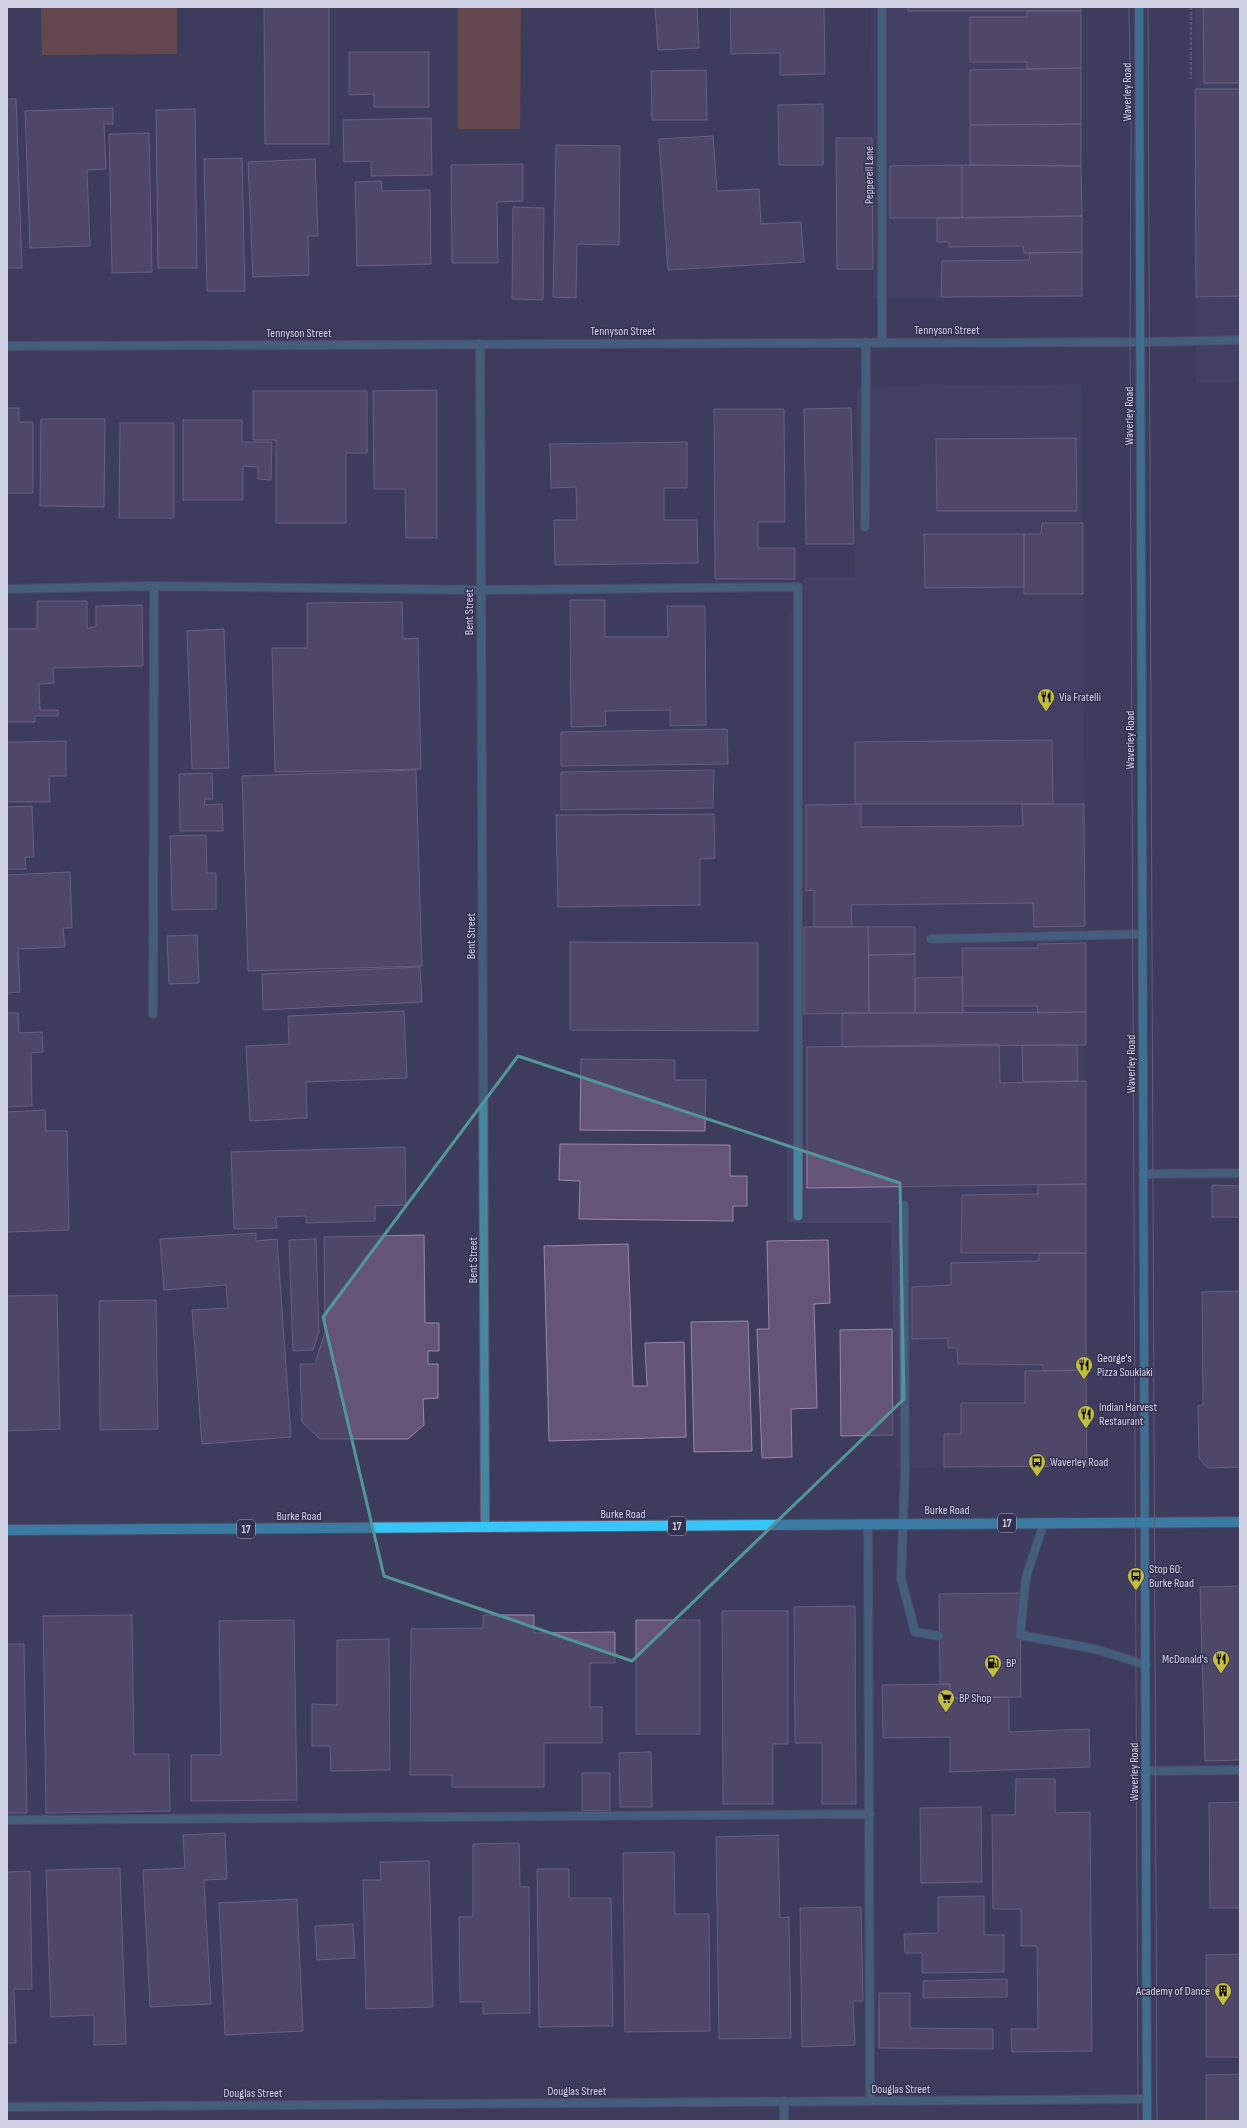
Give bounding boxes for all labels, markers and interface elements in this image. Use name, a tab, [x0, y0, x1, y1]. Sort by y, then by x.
street label: Waverley Road	[1120, 63, 1135, 121]
street label: Pepperell Lane	[862, 146, 877, 204]
street label: Tennyson Street	[914, 323, 980, 338]
street label: Tennyson Street	[590, 324, 656, 339]
street label: Tennyson Street	[266, 326, 332, 341]
street label: Waverley Road	[1122, 387, 1137, 445]
street label: Bent Street	[462, 589, 477, 635]
restaurant icon: Via Fratelli	[1036, 687, 1056, 712]
place label: Via Fratelli	[1059, 690, 1101, 705]
street label: Waverley Road	[1123, 711, 1138, 769]
street label: Bent Street	[464, 913, 479, 959]
street label: Waverley Road	[1124, 1035, 1139, 1093]
street label: Bent Street	[466, 1237, 481, 1283]
place label: George's Pizza Souklaki	[1097, 1351, 1153, 1380]
restaurant icon: George's Pizza Souklaki	[1074, 1355, 1094, 1380]
place label: Indian Harvest Restaurant	[1099, 1400, 1157, 1429]
restaurant icon: Indian Harvest Restaurant	[1076, 1404, 1096, 1429]
bus stop icon: Waverley Road	[1027, 1452, 1047, 1477]
place label: Waverley Road	[1050, 1455, 1108, 1470]
street label: Burke Road	[925, 1503, 969, 1518]
street label: Burke Road	[601, 1507, 645, 1522]
street label: Burke Road	[277, 1509, 321, 1524]
road number: 17	[998, 1514, 1016, 1532]
road number: 17	[668, 1517, 686, 1535]
road number: 17	[237, 1520, 255, 1538]
place label: Stop 60: Burke Road	[1149, 1562, 1194, 1591]
bus stop icon: Stop 60: Burke Road	[1126, 1566, 1146, 1591]
restaurant icon: McDonald's	[1211, 1649, 1231, 1674]
place label: McDonald's	[1162, 1652, 1208, 1667]
fuel station icon: BP	[983, 1653, 1003, 1678]
place label: BP	[1006, 1656, 1016, 1671]
supermarket icon: BP Shop	[936, 1688, 956, 1713]
place label: BP Shop	[959, 1691, 992, 1706]
street label: Waverley Road	[1127, 1743, 1142, 1801]
building icon: Academy of Dance	[1213, 1981, 1233, 2006]
place label: Academy of Dance	[1135, 1984, 1210, 1999]
street label: Douglas Street	[871, 2082, 931, 2097]
street label: Douglas Street	[547, 2084, 607, 2099]
street label: Douglas Street	[223, 2086, 283, 2101]

